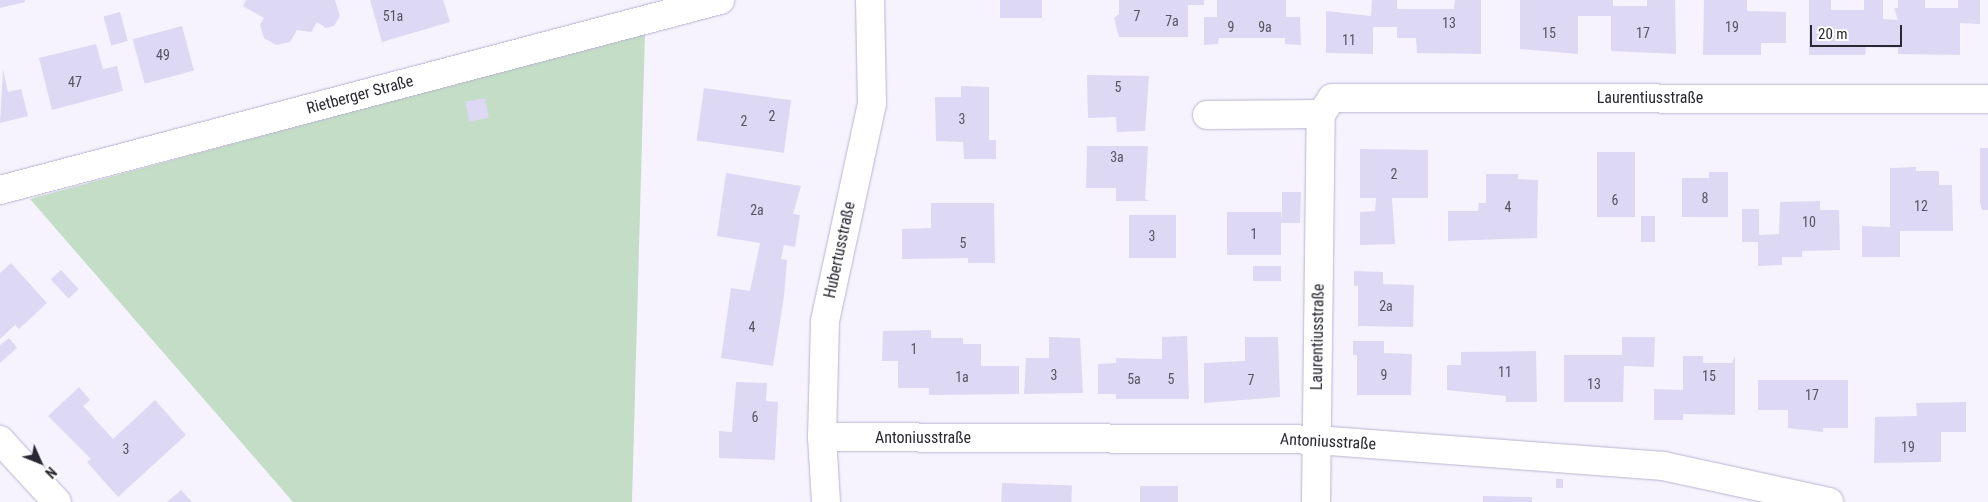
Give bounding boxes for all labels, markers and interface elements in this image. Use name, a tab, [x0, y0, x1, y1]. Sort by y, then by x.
house number: 51a	[383, 8, 403, 24]
house number: 7	[1134, 8, 1140, 24]
house number: 7a	[1165, 13, 1179, 29]
house number: 13	[1442, 15, 1456, 31]
scale bar	[1813, 15, 1906, 47]
house number: 9	[1228, 19, 1234, 35]
house number: 9a	[1258, 19, 1272, 35]
house number: 19	[1725, 19, 1739, 35]
house number: 15	[1542, 25, 1556, 41]
house number: 17	[1636, 25, 1650, 41]
text: 20 m	[1818, 25, 1848, 43]
house number: 11	[1342, 32, 1356, 48]
house number: 49	[156, 47, 170, 63]
street label: Rietberger Straße	[305, 72, 415, 118]
house number: 47	[68, 74, 82, 90]
house number: 5	[1115, 79, 1121, 95]
street label: Laurentiusstraße	[1597, 88, 1703, 108]
house number: 2	[769, 108, 775, 124]
house number: 3	[959, 111, 965, 127]
house number: 2	[741, 113, 747, 129]
house number: 3a	[1110, 149, 1124, 165]
house number: 2	[1391, 166, 1397, 182]
house number: 8	[1702, 190, 1708, 206]
house number: 6	[1612, 192, 1618, 208]
house number: 12	[1914, 198, 1928, 214]
house number: 4	[1505, 199, 1511, 215]
street label: Hubertusstraße	[820, 200, 860, 300]
house number: 2a	[750, 202, 764, 218]
house number: 10	[1802, 214, 1816, 230]
house number: 1	[1251, 226, 1257, 242]
house number: 3	[1149, 228, 1155, 244]
house number: 5	[960, 235, 966, 251]
street label: Laurentiusstraße	[1307, 284, 1329, 390]
house number: 2a	[1379, 298, 1393, 314]
house number: 4	[749, 319, 755, 335]
house number: 1	[911, 341, 917, 357]
house number: 11	[1498, 364, 1512, 380]
house number: 3	[1051, 367, 1057, 383]
house number: 9	[1381, 367, 1387, 383]
house number: 15	[1702, 368, 1716, 384]
house number: 1a	[955, 369, 969, 385]
house number: 5a	[1127, 371, 1141, 387]
house number: 5	[1168, 371, 1174, 387]
house number: 7	[1248, 372, 1254, 388]
house number: 13	[1587, 376, 1601, 392]
house number: 17	[1805, 387, 1819, 403]
house number: 6	[752, 409, 758, 425]
street label: Antoniusstraße	[875, 428, 971, 448]
street label: Antoniusstraße	[1279, 430, 1377, 454]
north arrow	[15, 437, 65, 487]
house number: 19	[1901, 439, 1915, 455]
house number: 3	[123, 441, 129, 457]
text: N	[42, 464, 60, 481]

